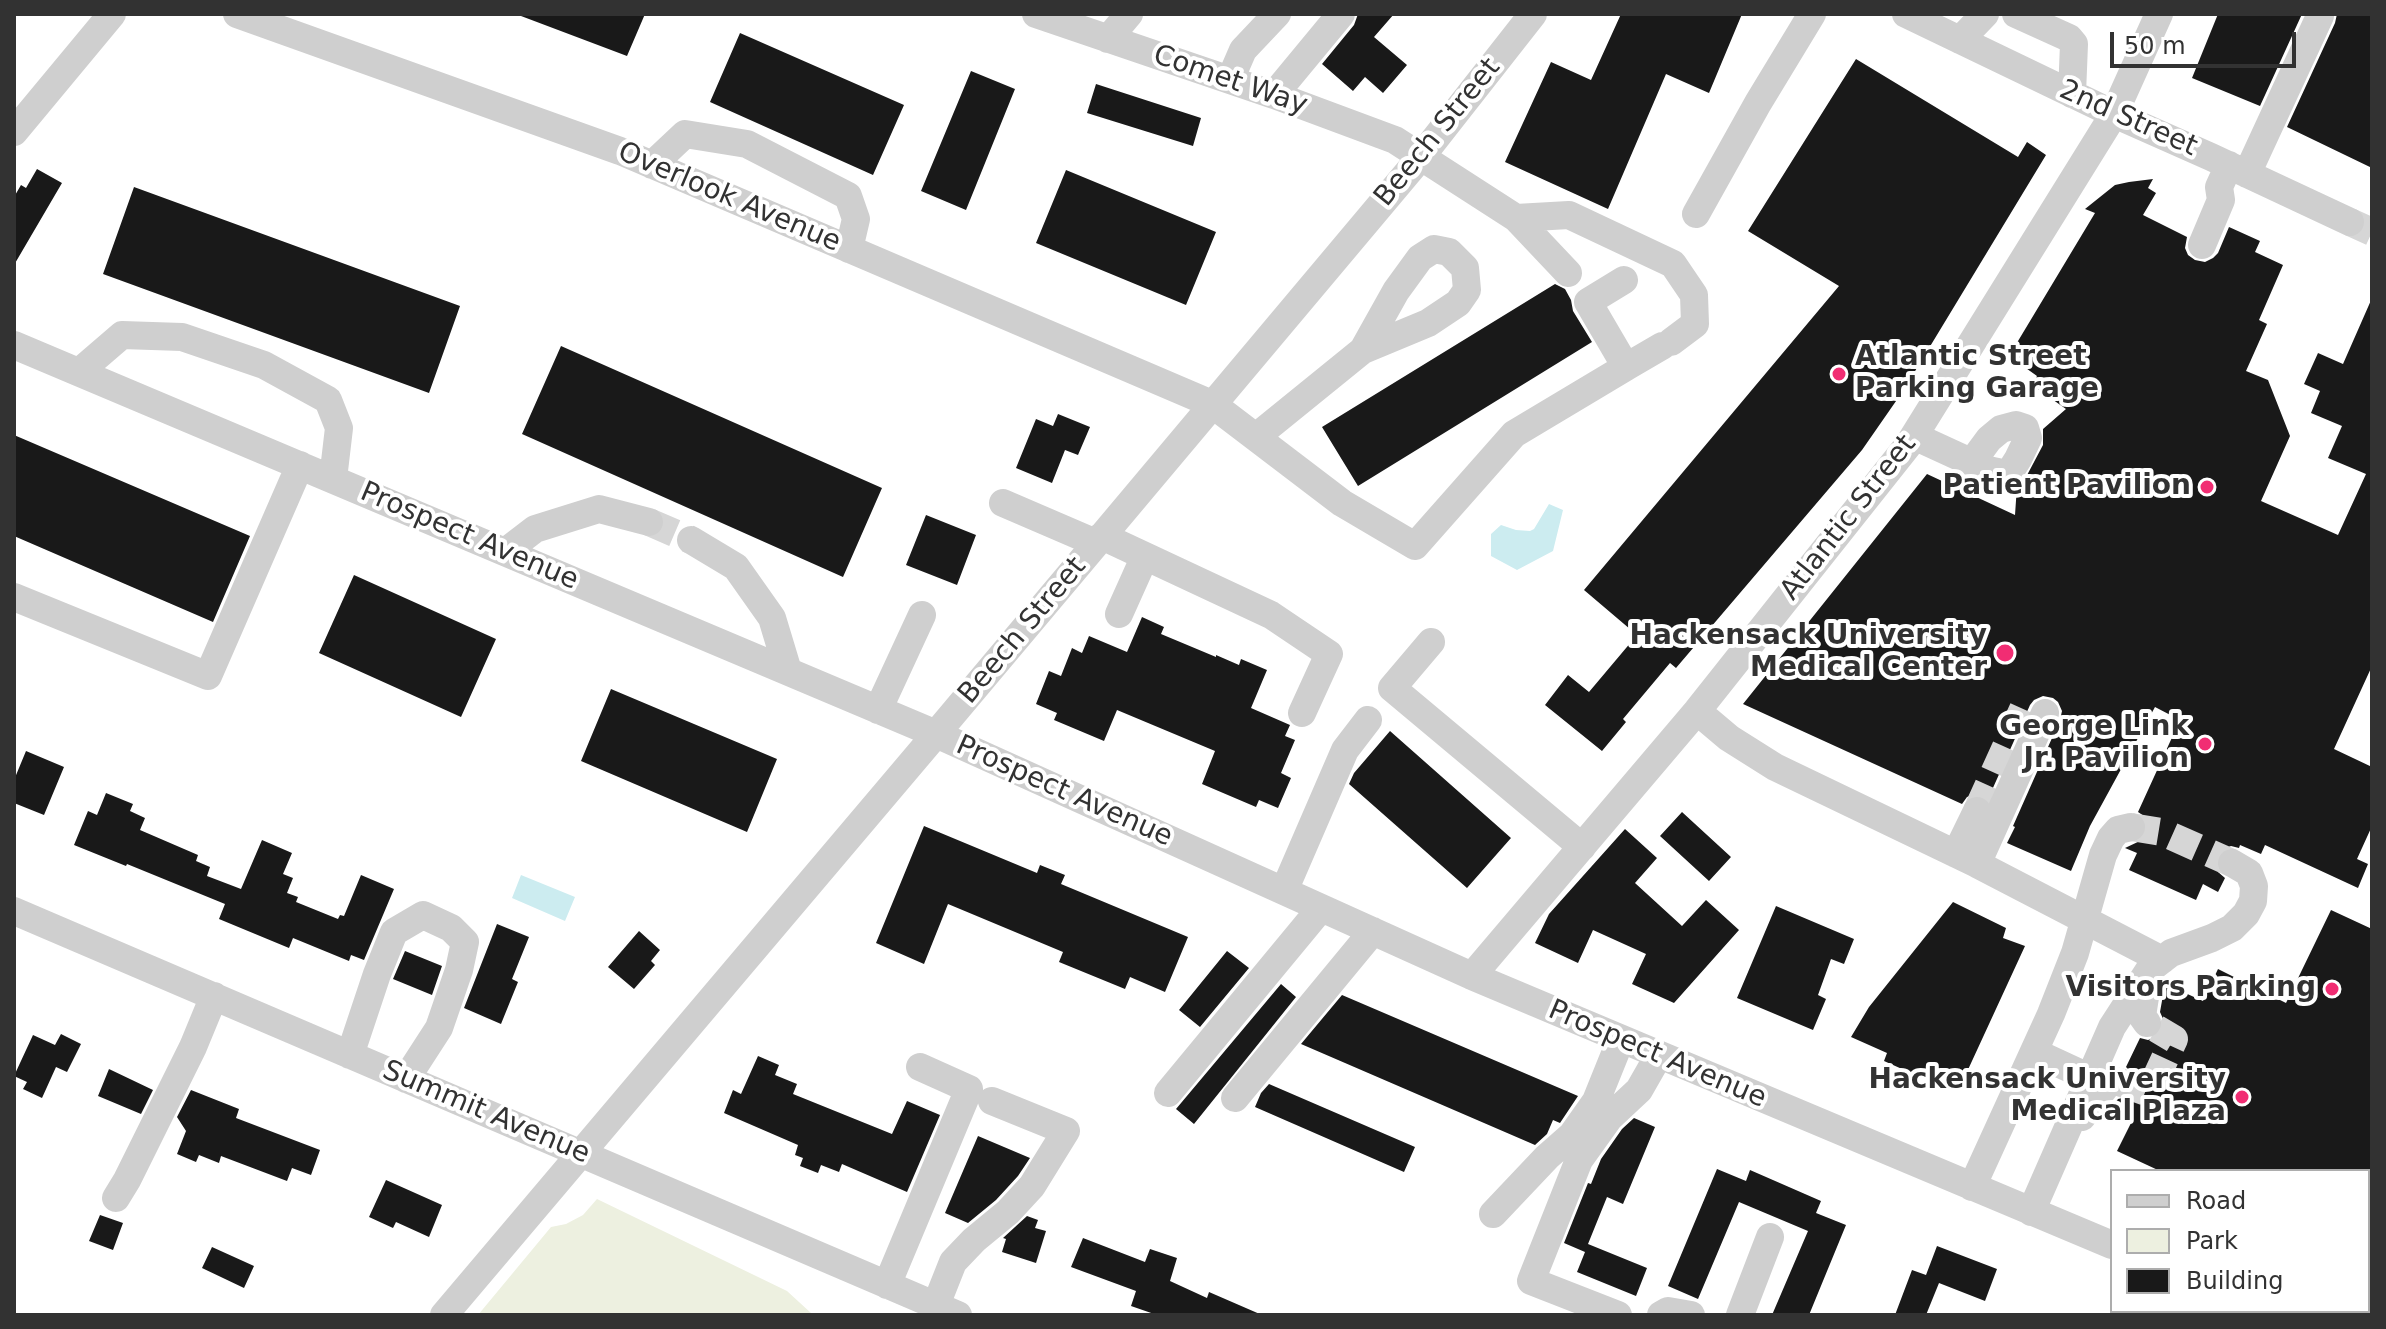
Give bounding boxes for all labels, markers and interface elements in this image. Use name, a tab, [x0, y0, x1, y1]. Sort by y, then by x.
scale bar	[2114, 16, 2300, 66]
text: 50 m	[2124, 32, 2186, 60]
street label: Comet Way	[1149, 39, 1311, 123]
street label: Beech Street	[1368, 52, 1508, 214]
street label: 2nd Street	[2054, 74, 2202, 164]
street label: Overlook Avenue	[613, 136, 845, 260]
place label: Atlantic Street Parking Garage	[1855, 341, 2099, 407]
marker: Atlantic Street Parking Garage	[1830, 365, 1848, 383]
street label: Atlantic Street	[1774, 429, 1924, 607]
place label: Patient Pavilion	[1942, 470, 2191, 504]
street label: Prospect Avenue	[355, 476, 583, 598]
marker: Patient Pavilion	[2198, 478, 2216, 496]
street label: Beech Street	[952, 551, 1094, 711]
place label: Hackensack University Medical Center	[1630, 620, 1987, 686]
marker: Hackensack University Medical Center	[1994, 642, 2016, 664]
place label: George Link Jr. Pavilion	[1999, 711, 2189, 777]
street label: Prospect Avenue	[951, 729, 1177, 855]
marker: George Link Jr. Pavilion	[2196, 735, 2214, 753]
place label: Visitors Parking	[2065, 972, 2316, 1006]
marker: Visitors Parking	[2323, 980, 2341, 998]
street label: Prospect Avenue	[1543, 994, 1771, 1116]
street label: Summit Avenue	[377, 1054, 595, 1172]
place label: Hackensack University Medical Plaza	[1869, 1064, 2226, 1130]
marker: Hackensack University Medical Plaza	[2233, 1088, 2251, 1106]
legend	[2110, 1169, 2370, 1313]
text: Road	[2186, 1187, 2246, 1215]
text: Park	[2186, 1227, 2238, 1255]
text: Building	[2186, 1267, 2283, 1295]

